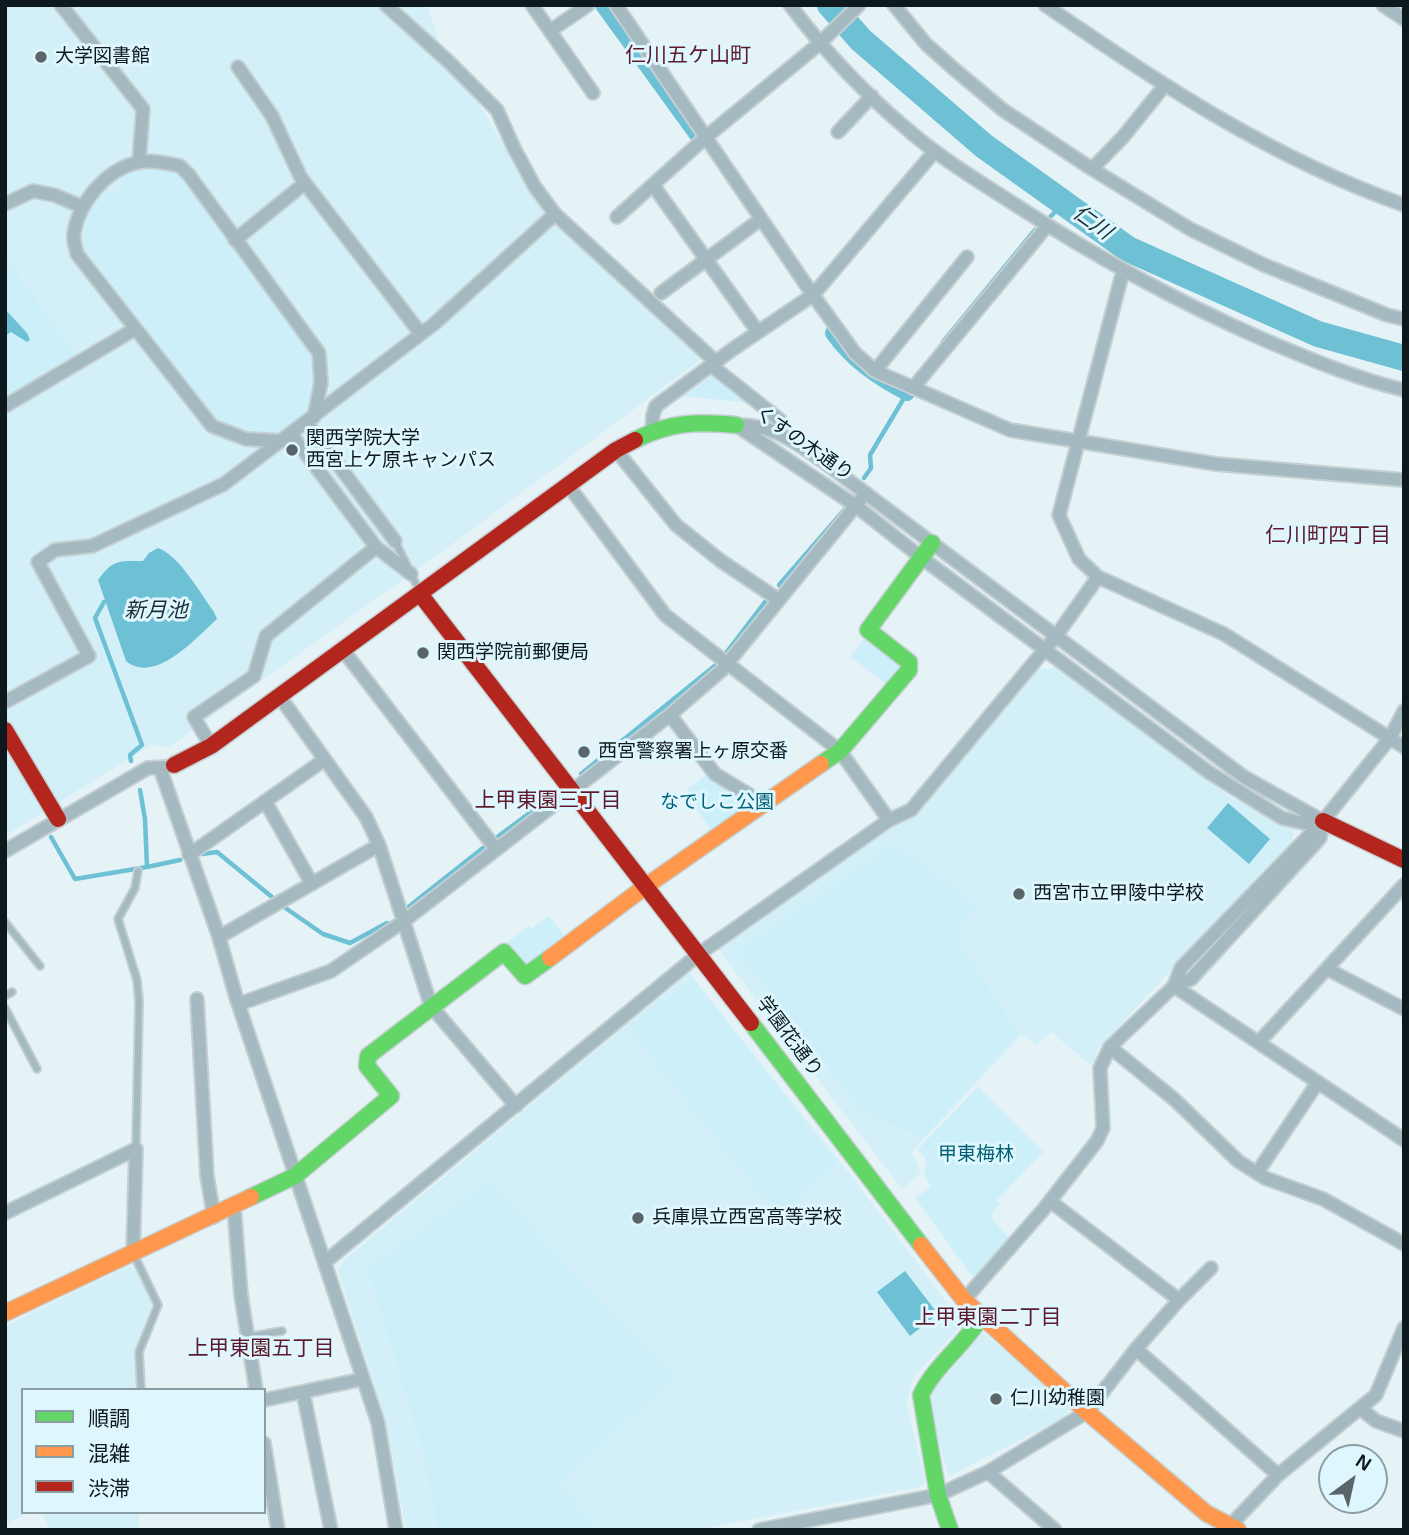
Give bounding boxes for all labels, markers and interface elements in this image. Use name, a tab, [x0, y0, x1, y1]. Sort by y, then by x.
district label: 仁川五ケ山町	[625, 43, 751, 69]
place label: 大学図書館	[55, 46, 150, 68]
marker: 大学図書館	[33, 49, 49, 65]
water label: 仁川	[1068, 200, 1116, 246]
street label: くすの木通り	[751, 402, 857, 486]
place label: 関西学院大学 西宮上ケ原キャンパス	[306, 428, 496, 472]
marker: 関西学院大学 西宮上ケ原キャンパス	[284, 442, 300, 458]
district label: 仁川町四丁目	[1265, 523, 1391, 549]
water label: 新月池	[125, 598, 187, 624]
place label: 関西学院前郵便局	[437, 642, 589, 664]
marker: 関西学院前郵便局	[415, 645, 431, 661]
place label: 西宮警察署上ヶ原交番	[598, 741, 788, 763]
marker: 西宮警察署上ヶ原交番	[576, 744, 592, 760]
district label: 上甲東園三丁目	[475, 788, 621, 814]
park label: なでしこ公園	[660, 792, 774, 814]
place label: 西宮市立甲陵中学校	[1033, 883, 1204, 905]
marker: 西宮市立甲陵中学校	[1011, 886, 1027, 902]
street label: 学園花通り	[751, 992, 827, 1082]
park label: 甲東梅林	[938, 1144, 1014, 1166]
place label: 兵庫県立西宮高等学校	[652, 1207, 842, 1229]
marker: 兵庫県立西宮高等学校	[630, 1210, 646, 1226]
district label: 上甲東園二丁目	[915, 1305, 1061, 1331]
district label: 上甲東園五丁目	[188, 1336, 334, 1362]
legend	[21, 1388, 266, 1514]
place label: 仁川幼稚園	[1010, 1388, 1105, 1410]
marker: 仁川幼稚園	[988, 1391, 1004, 1407]
text: 順調	[88, 1407, 130, 1430]
text: 混雑	[88, 1442, 130, 1465]
north arrow	[1318, 1444, 1388, 1514]
text: N	[1352, 1450, 1375, 1475]
text: 渋滞	[88, 1477, 130, 1500]

